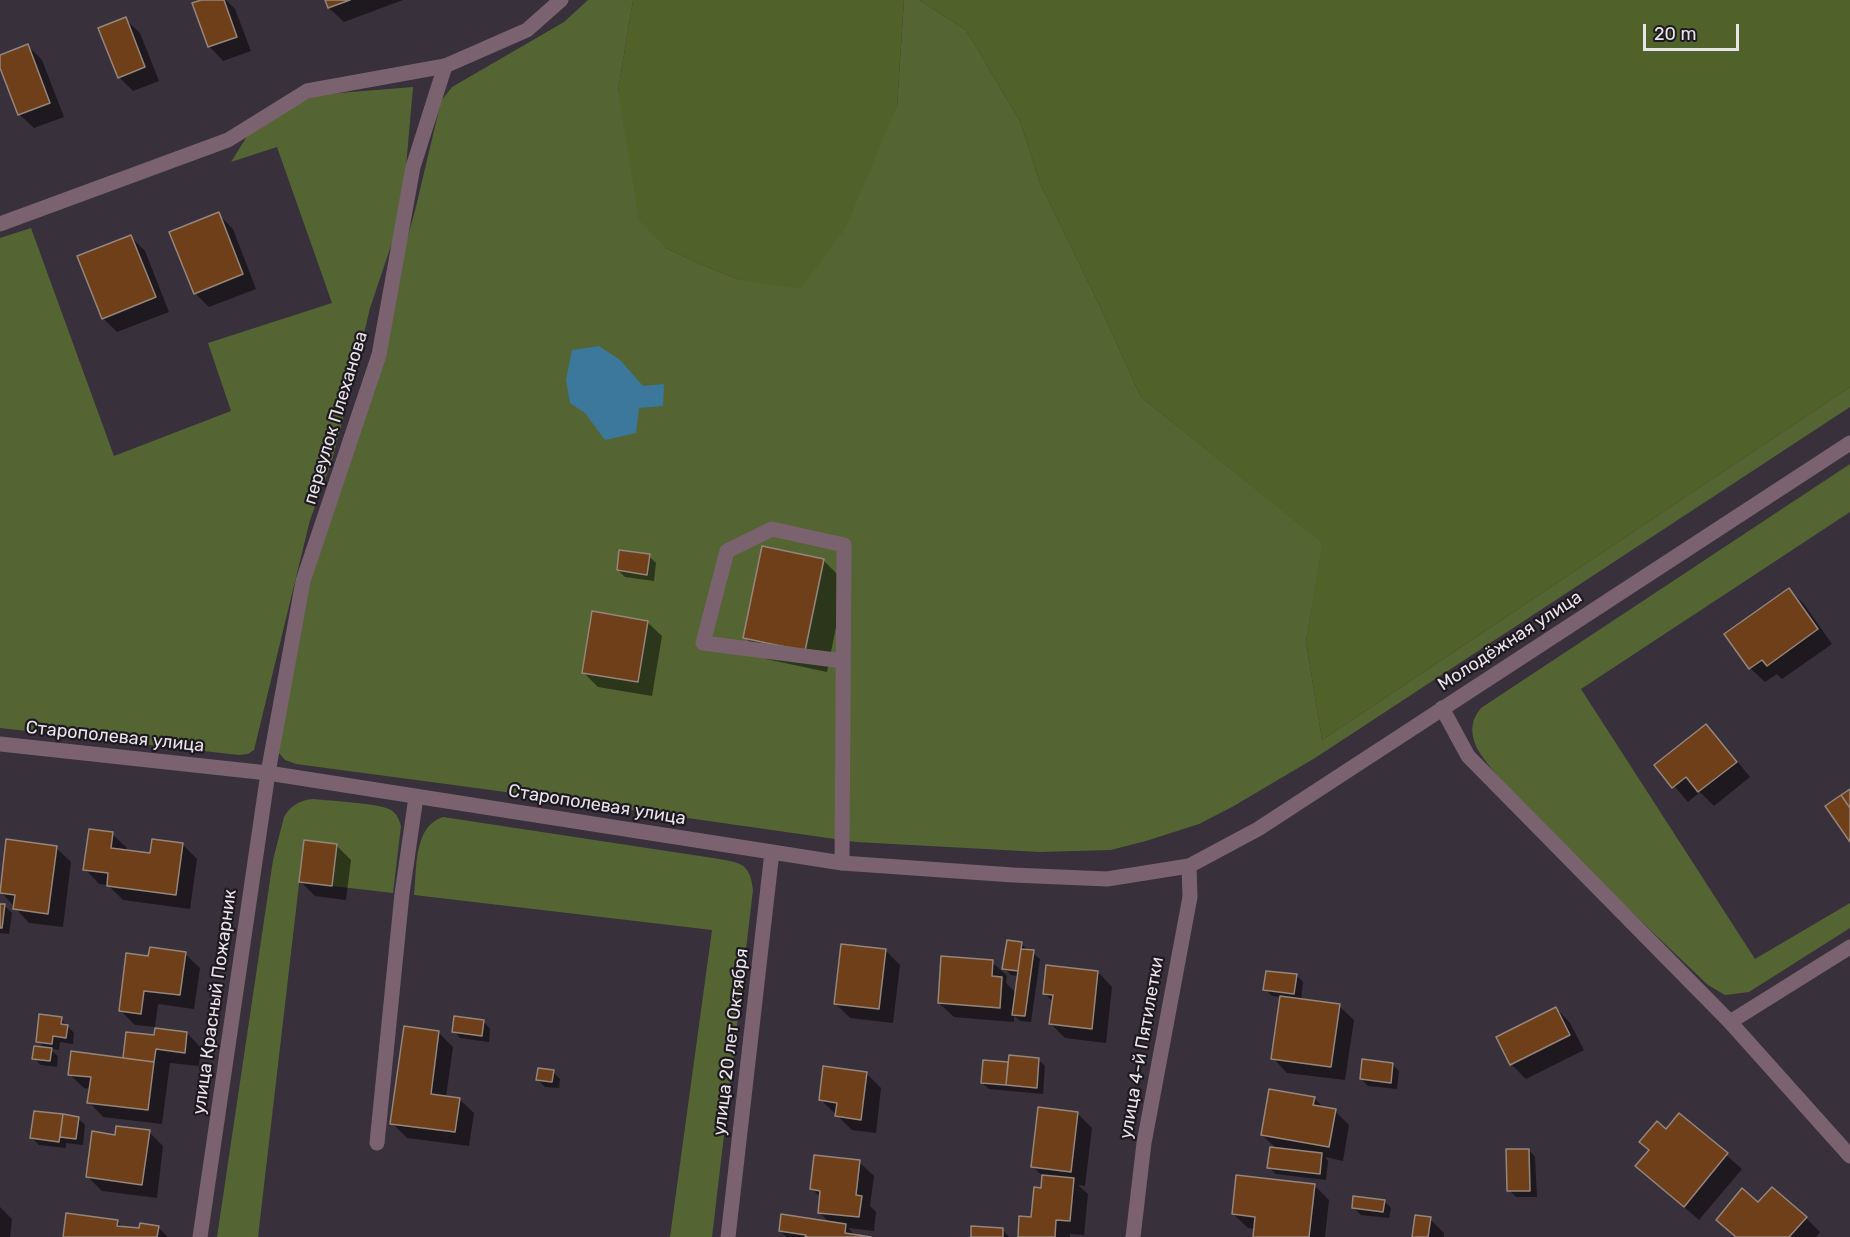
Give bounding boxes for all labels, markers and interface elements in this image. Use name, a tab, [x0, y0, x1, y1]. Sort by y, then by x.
scale bar	[1646, 12, 1742, 50]
text: 20 m	[1654, 23, 1696, 45]
street label: переулок Плеханова	[299, 329, 373, 507]
street label: Молодёжная улица	[1434, 586, 1586, 696]
street label: Старополевая улица	[25, 717, 205, 757]
street label: Старополевая улица	[507, 780, 687, 830]
street label: улица Красный Пожарник	[188, 888, 242, 1116]
street label: улица 20 лет Октября	[709, 947, 753, 1137]
street label: улица 4-й Пятилетки	[1115, 955, 1169, 1141]

